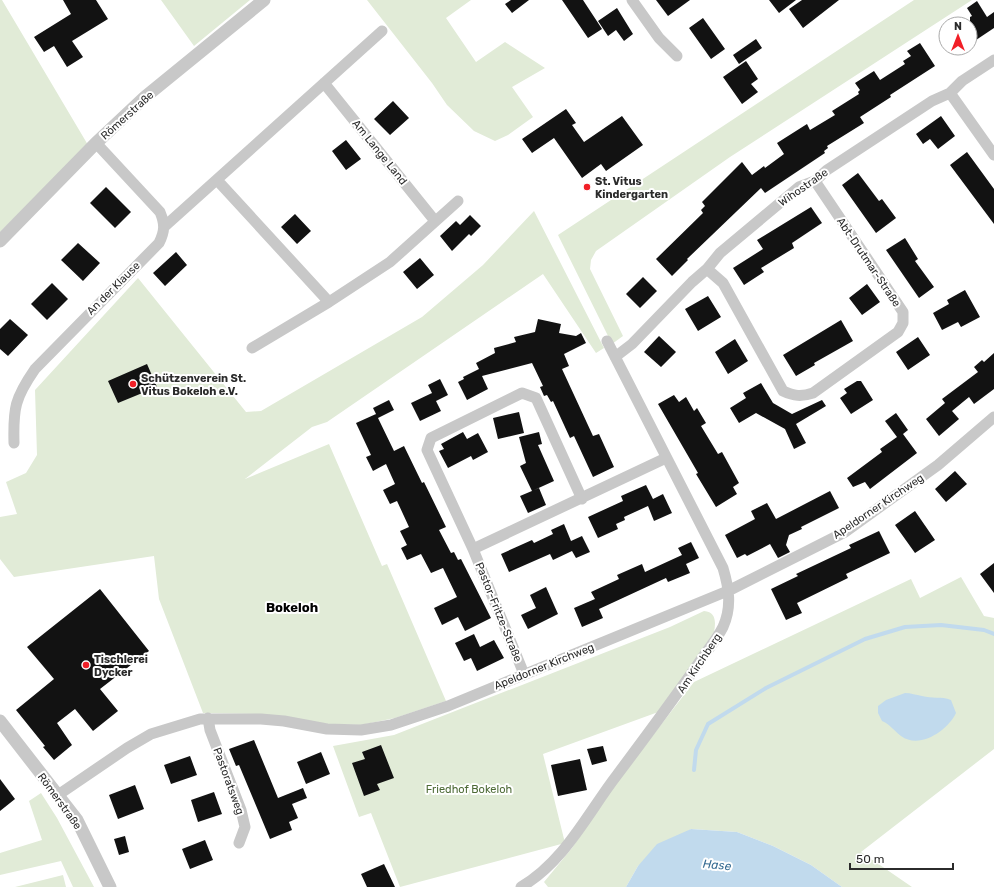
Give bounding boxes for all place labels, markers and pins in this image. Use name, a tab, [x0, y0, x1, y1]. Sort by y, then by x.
place label: St. Vitus Kindergarten	[595, 175, 668, 201]
marker: St. Vitus Kindergarten	[582, 182, 592, 192]
place label: Schützenverein St. Vitus Bokeloh e.V.	[141, 372, 246, 398]
marker: Schützenverein St. Vitus Bokeloh e.V.	[128, 379, 138, 389]
place label: Tischlerei Dycker	[94, 653, 148, 679]
marker: Tischlerei Dycker	[81, 660, 91, 670]

